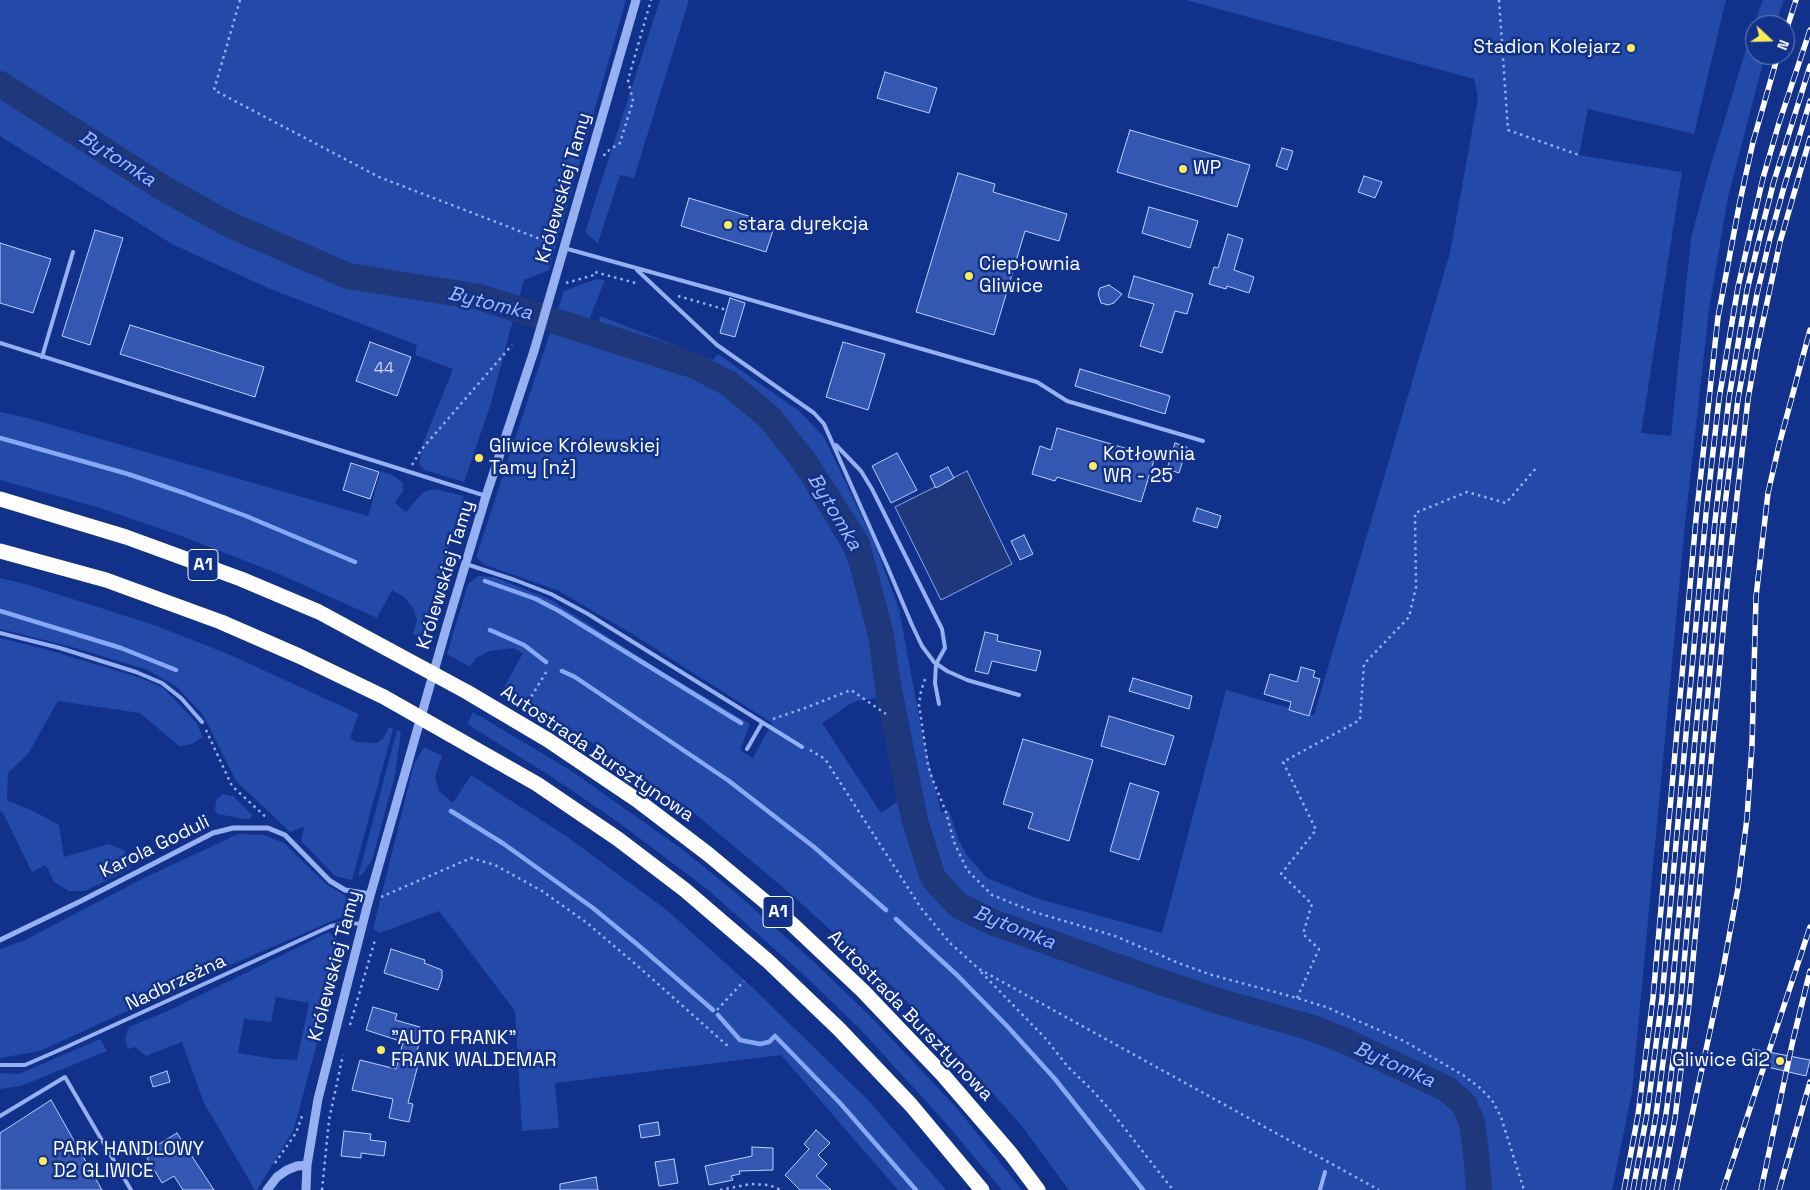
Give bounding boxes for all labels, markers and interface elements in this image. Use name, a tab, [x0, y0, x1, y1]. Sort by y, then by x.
north arrow	[1745, 15, 1795, 65]
place label: Stadion Kolejarz	[1473, 37, 1621, 59]
text: N	[1773, 37, 1793, 53]
marker: Stadion Kolejarz	[1625, 42, 1637, 54]
street label: Królewskiej Tamy	[532, 110, 596, 266]
water label: Bytomka	[74, 126, 160, 192]
place label: WP	[1193, 158, 1221, 180]
marker: WP	[1177, 163, 1189, 175]
place label: stara dyrekcja	[738, 214, 869, 236]
marker: stara dyrekcja	[722, 219, 734, 231]
place label: Ciepłownia Gliwice	[979, 254, 1080, 298]
marker: Ciepłownia Gliwice	[963, 270, 975, 282]
water label: Bytomka	[445, 282, 535, 326]
house number: 44	[374, 359, 394, 379]
place label: Gliwice Królewskiej Tamy [nż]	[489, 436, 660, 480]
place label: Kotłownia WR - 25	[1103, 444, 1195, 488]
marker: Gliwice Królewskiej Tamy [nż]	[473, 452, 485, 464]
marker: Kotłownia WR - 25	[1087, 460, 1099, 472]
water label: Bytomka	[802, 469, 866, 555]
street label: Królewskiej Tamy	[412, 498, 480, 652]
road number: A1	[188, 550, 218, 580]
street label: Autostrada Bursztynowa	[496, 681, 698, 827]
street label: Karola Goduli	[97, 811, 213, 883]
street label: Królewskiej Tamy	[304, 888, 366, 1044]
road number: A1	[763, 896, 793, 928]
water label: Bytomka	[970, 901, 1058, 955]
street label: Autostrada Bursztynowa	[822, 926, 998, 1106]
street label: Nadbrzeżna	[122, 950, 230, 1016]
place label: "AUTO FRANK" FRANK WALDEMAR	[391, 1028, 556, 1072]
water label: Bytomka	[1350, 1037, 1438, 1093]
marker: "AUTO FRANK" FRANK WALDEMAR	[375, 1044, 387, 1056]
place label: Gliwice Gl2	[1672, 1050, 1770, 1072]
marker: Gliwice Gl2	[1774, 1055, 1786, 1067]
place label: PARK HANDLOWY D2 GLIWICE	[53, 1139, 204, 1183]
marker: PARK HANDLOWY D2 GLIWICE	[37, 1155, 49, 1167]

